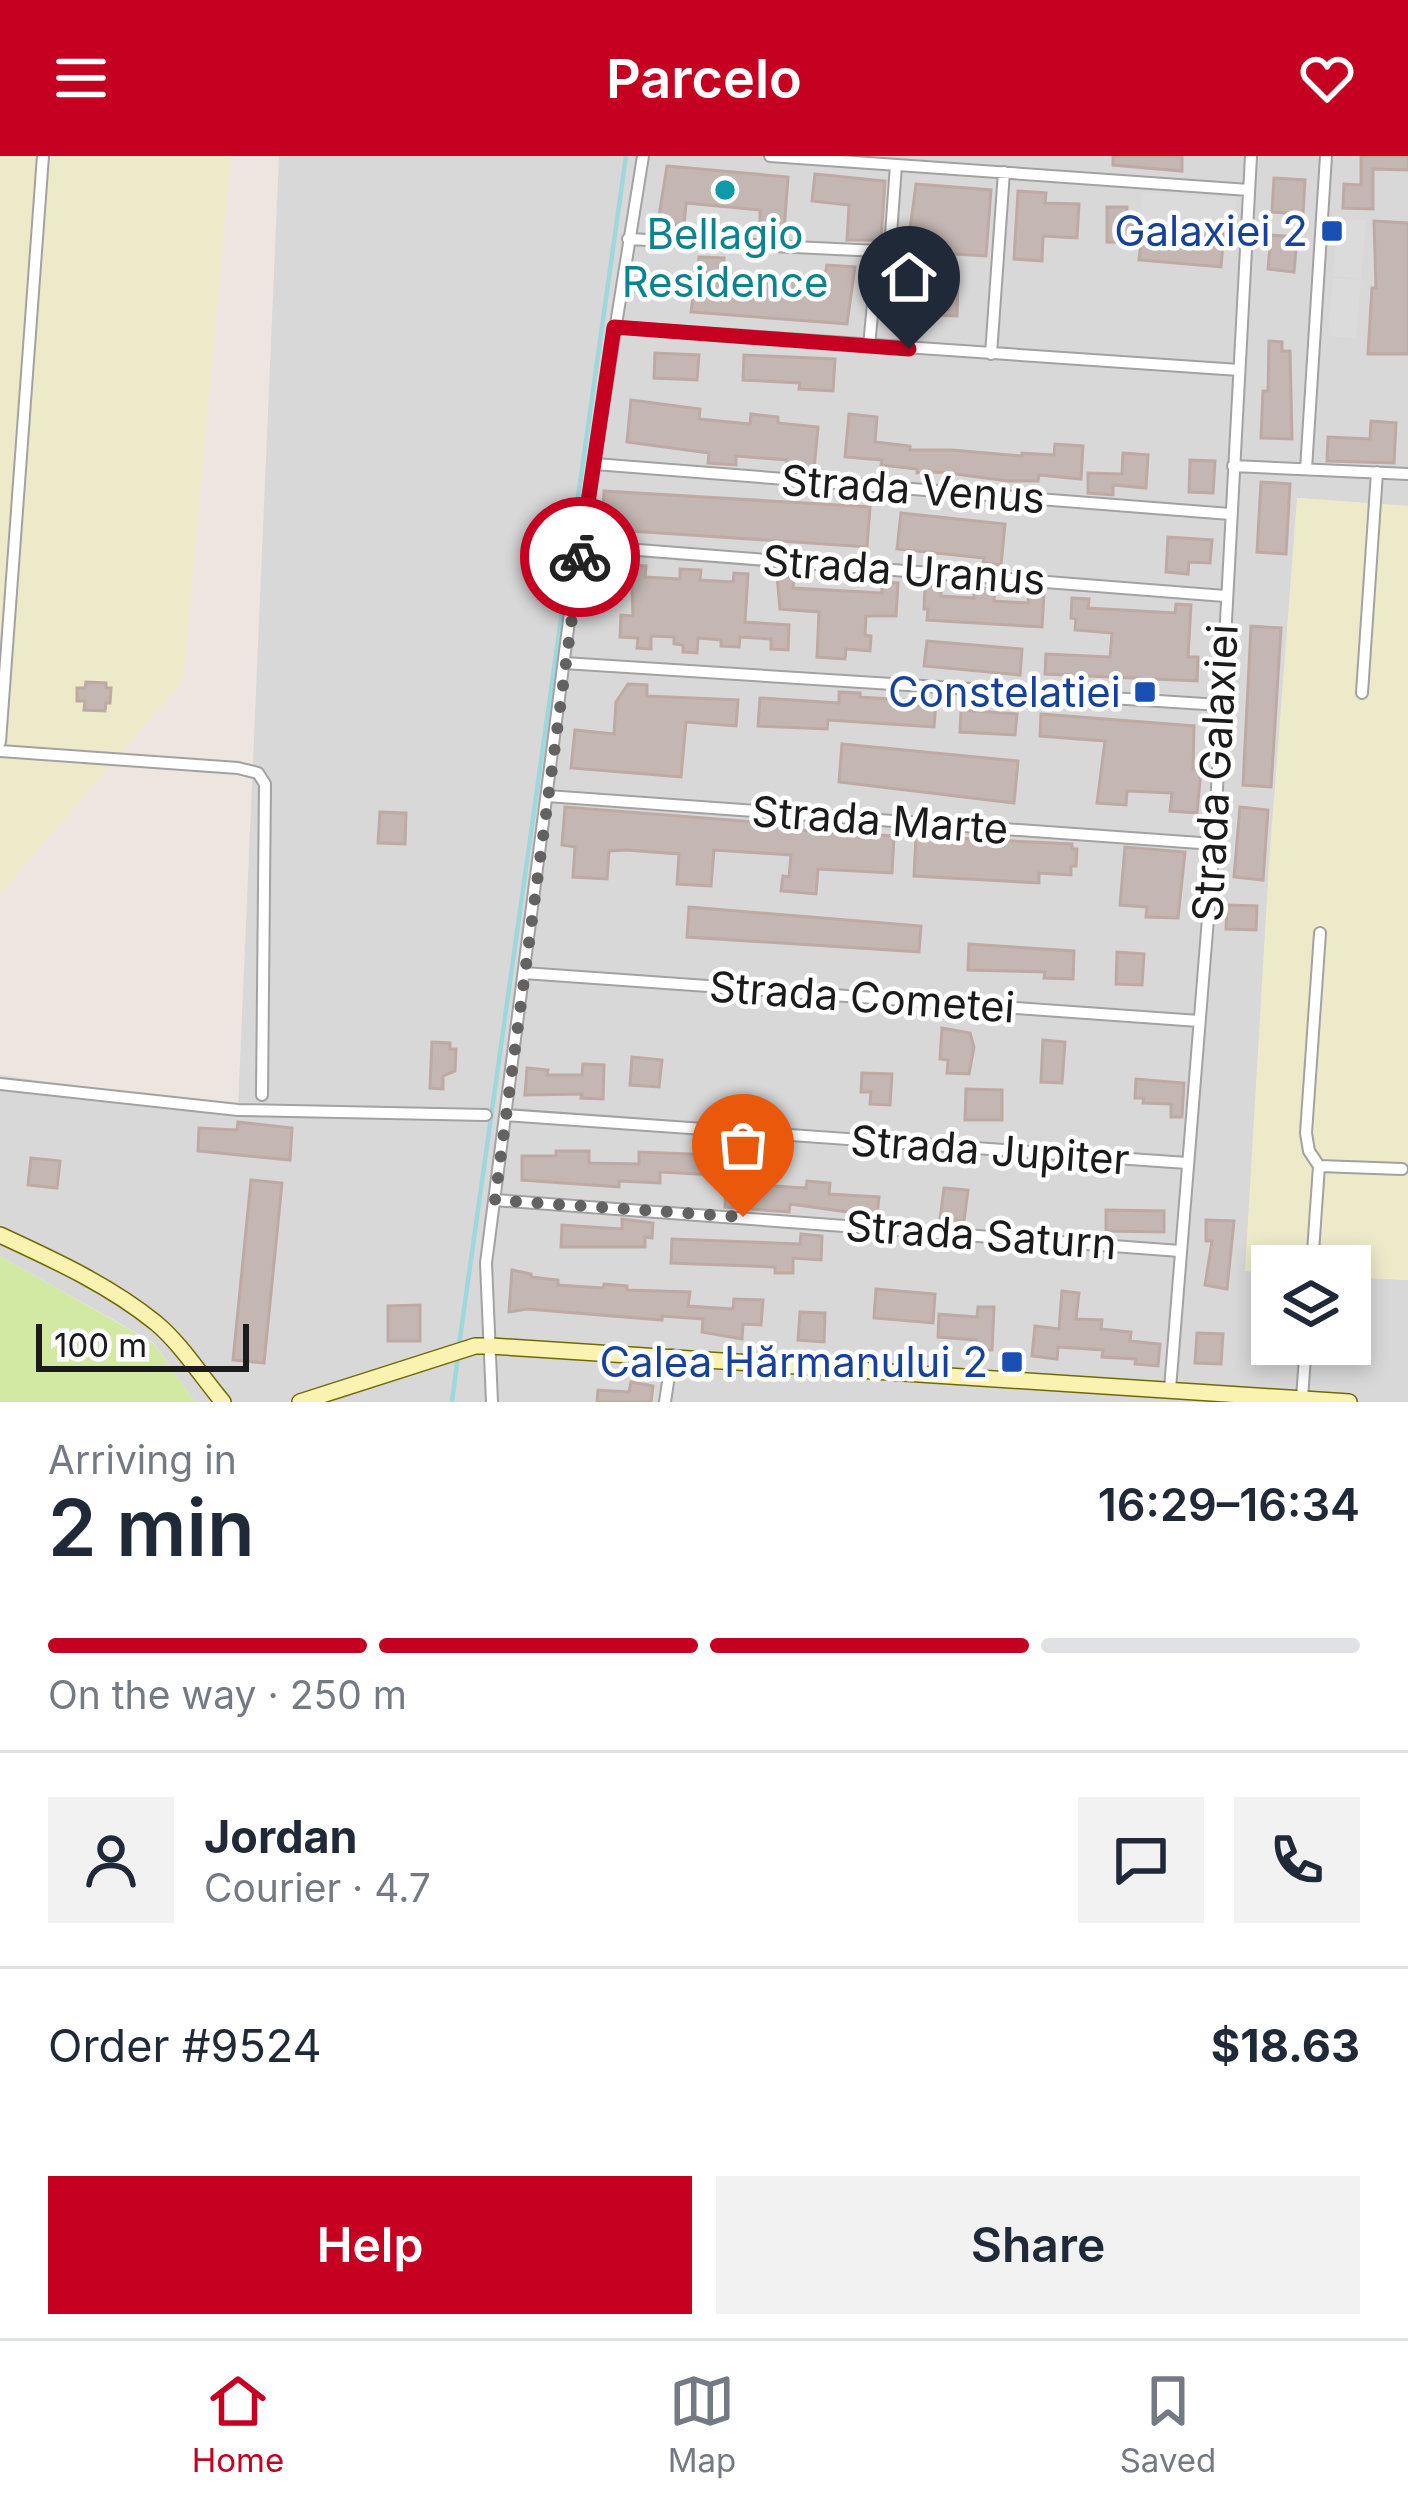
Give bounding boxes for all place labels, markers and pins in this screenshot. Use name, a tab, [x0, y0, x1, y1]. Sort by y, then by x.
marker: Bellagio Residence	[712, 177, 738, 203]
place label: Galaxiei 2	[1114, 205, 1308, 256]
place label: Bellagio Residence	[622, 208, 828, 307]
marker: Galaxiei 2	[1319, 218, 1345, 244]
pin	[858, 226, 960, 349]
place label: Constelatiei	[888, 666, 1121, 717]
marker: Constelatiei	[1132, 679, 1158, 705]
pin	[692, 1094, 794, 1217]
place label: Calea Hărmanului 2	[599, 1336, 988, 1387]
marker: Calea Hărmanului 2	[999, 1349, 1025, 1375]

